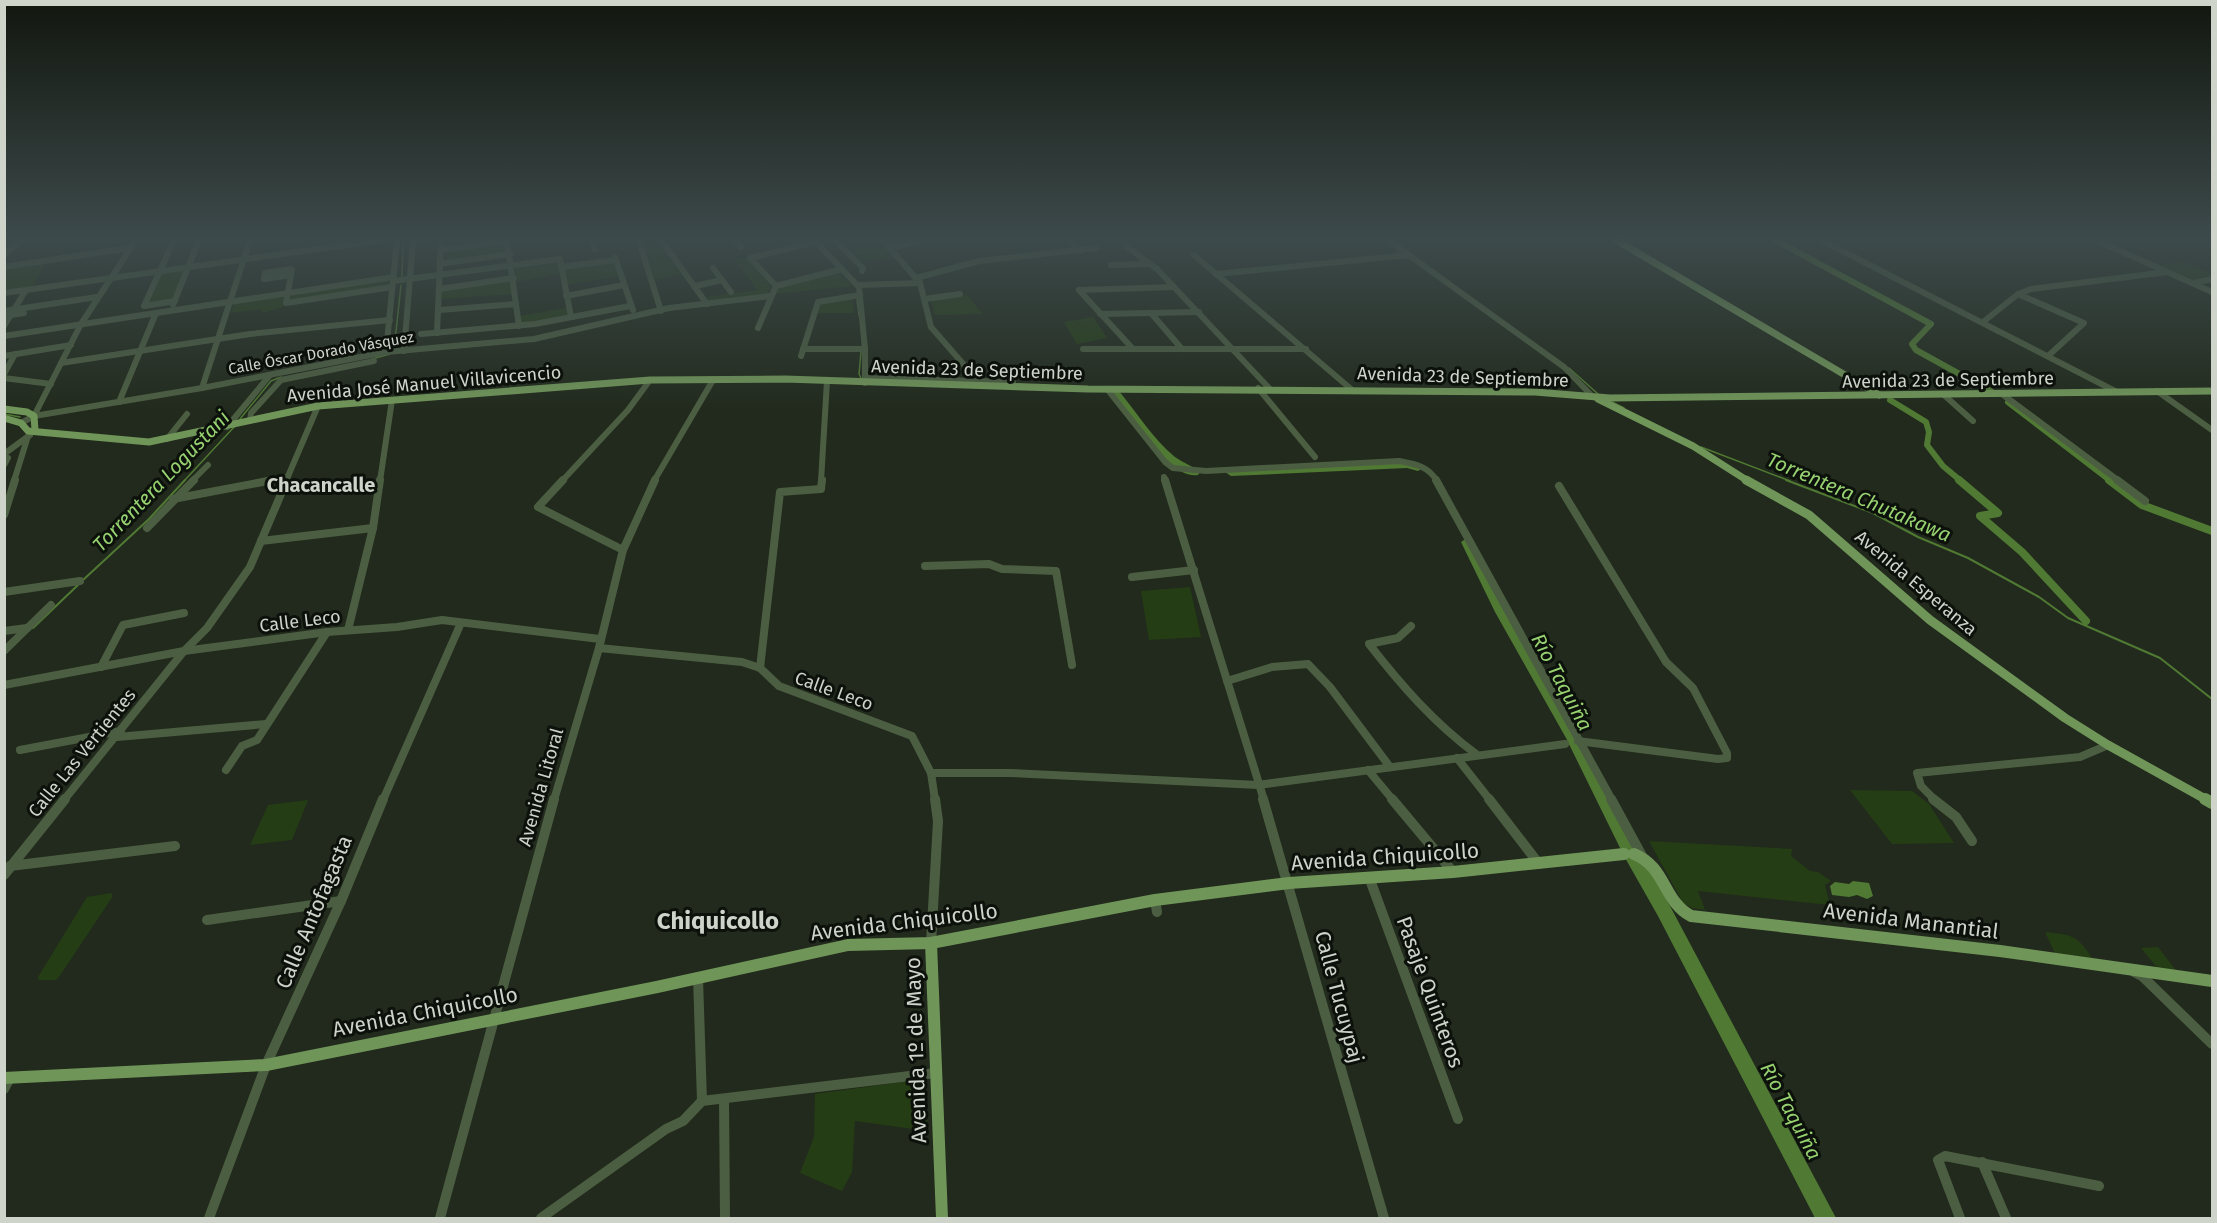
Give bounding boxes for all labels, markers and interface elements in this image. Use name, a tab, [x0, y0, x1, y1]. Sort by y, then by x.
street label: Calle Óscar Dorado Vásquez	[227, 328, 416, 378]
street label: Avenida 23 de Septiembre	[871, 355, 1083, 385]
street label: Avenida José Manuel Villavicencio	[286, 361, 562, 407]
street label: Avenida 23 de Septiembre	[1357, 362, 1569, 392]
street label: Avenida 23 de Septiembre	[1842, 367, 2054, 393]
water label: Torrentera Logustani	[88, 405, 235, 556]
water label: Torrentera Chutakawa	[1763, 447, 1955, 547]
district label: Chacancalle	[267, 473, 375, 497]
street label: Avenida Esperanza	[1851, 526, 1981, 640]
street label: Calle Leco	[258, 605, 342, 637]
water label: Río Taquiña	[1526, 629, 1598, 735]
street label: Calle Leco	[792, 667, 876, 715]
street label: Calle Las Vertientes	[23, 684, 141, 822]
street label: Avenida Litoral	[514, 725, 568, 849]
street label: Calle Antofagasta	[270, 831, 358, 993]
street label: Avenida Chiquicollo	[1290, 837, 1480, 877]
street label: Avenida Manantial	[1822, 897, 2000, 945]
street label: Avenida Chiquicollo	[809, 898, 999, 946]
district label: Chiquicollo	[657, 907, 779, 935]
street label: Pasaje Quinteros	[1391, 913, 1470, 1071]
street label: Calle Tucuypaj	[1309, 928, 1369, 1066]
street label: Avenida 1º de Mayo	[900, 957, 932, 1143]
street label: Avenida Chiquicollo	[330, 981, 520, 1043]
water label: Río Taquiña	[1755, 1058, 1827, 1164]

